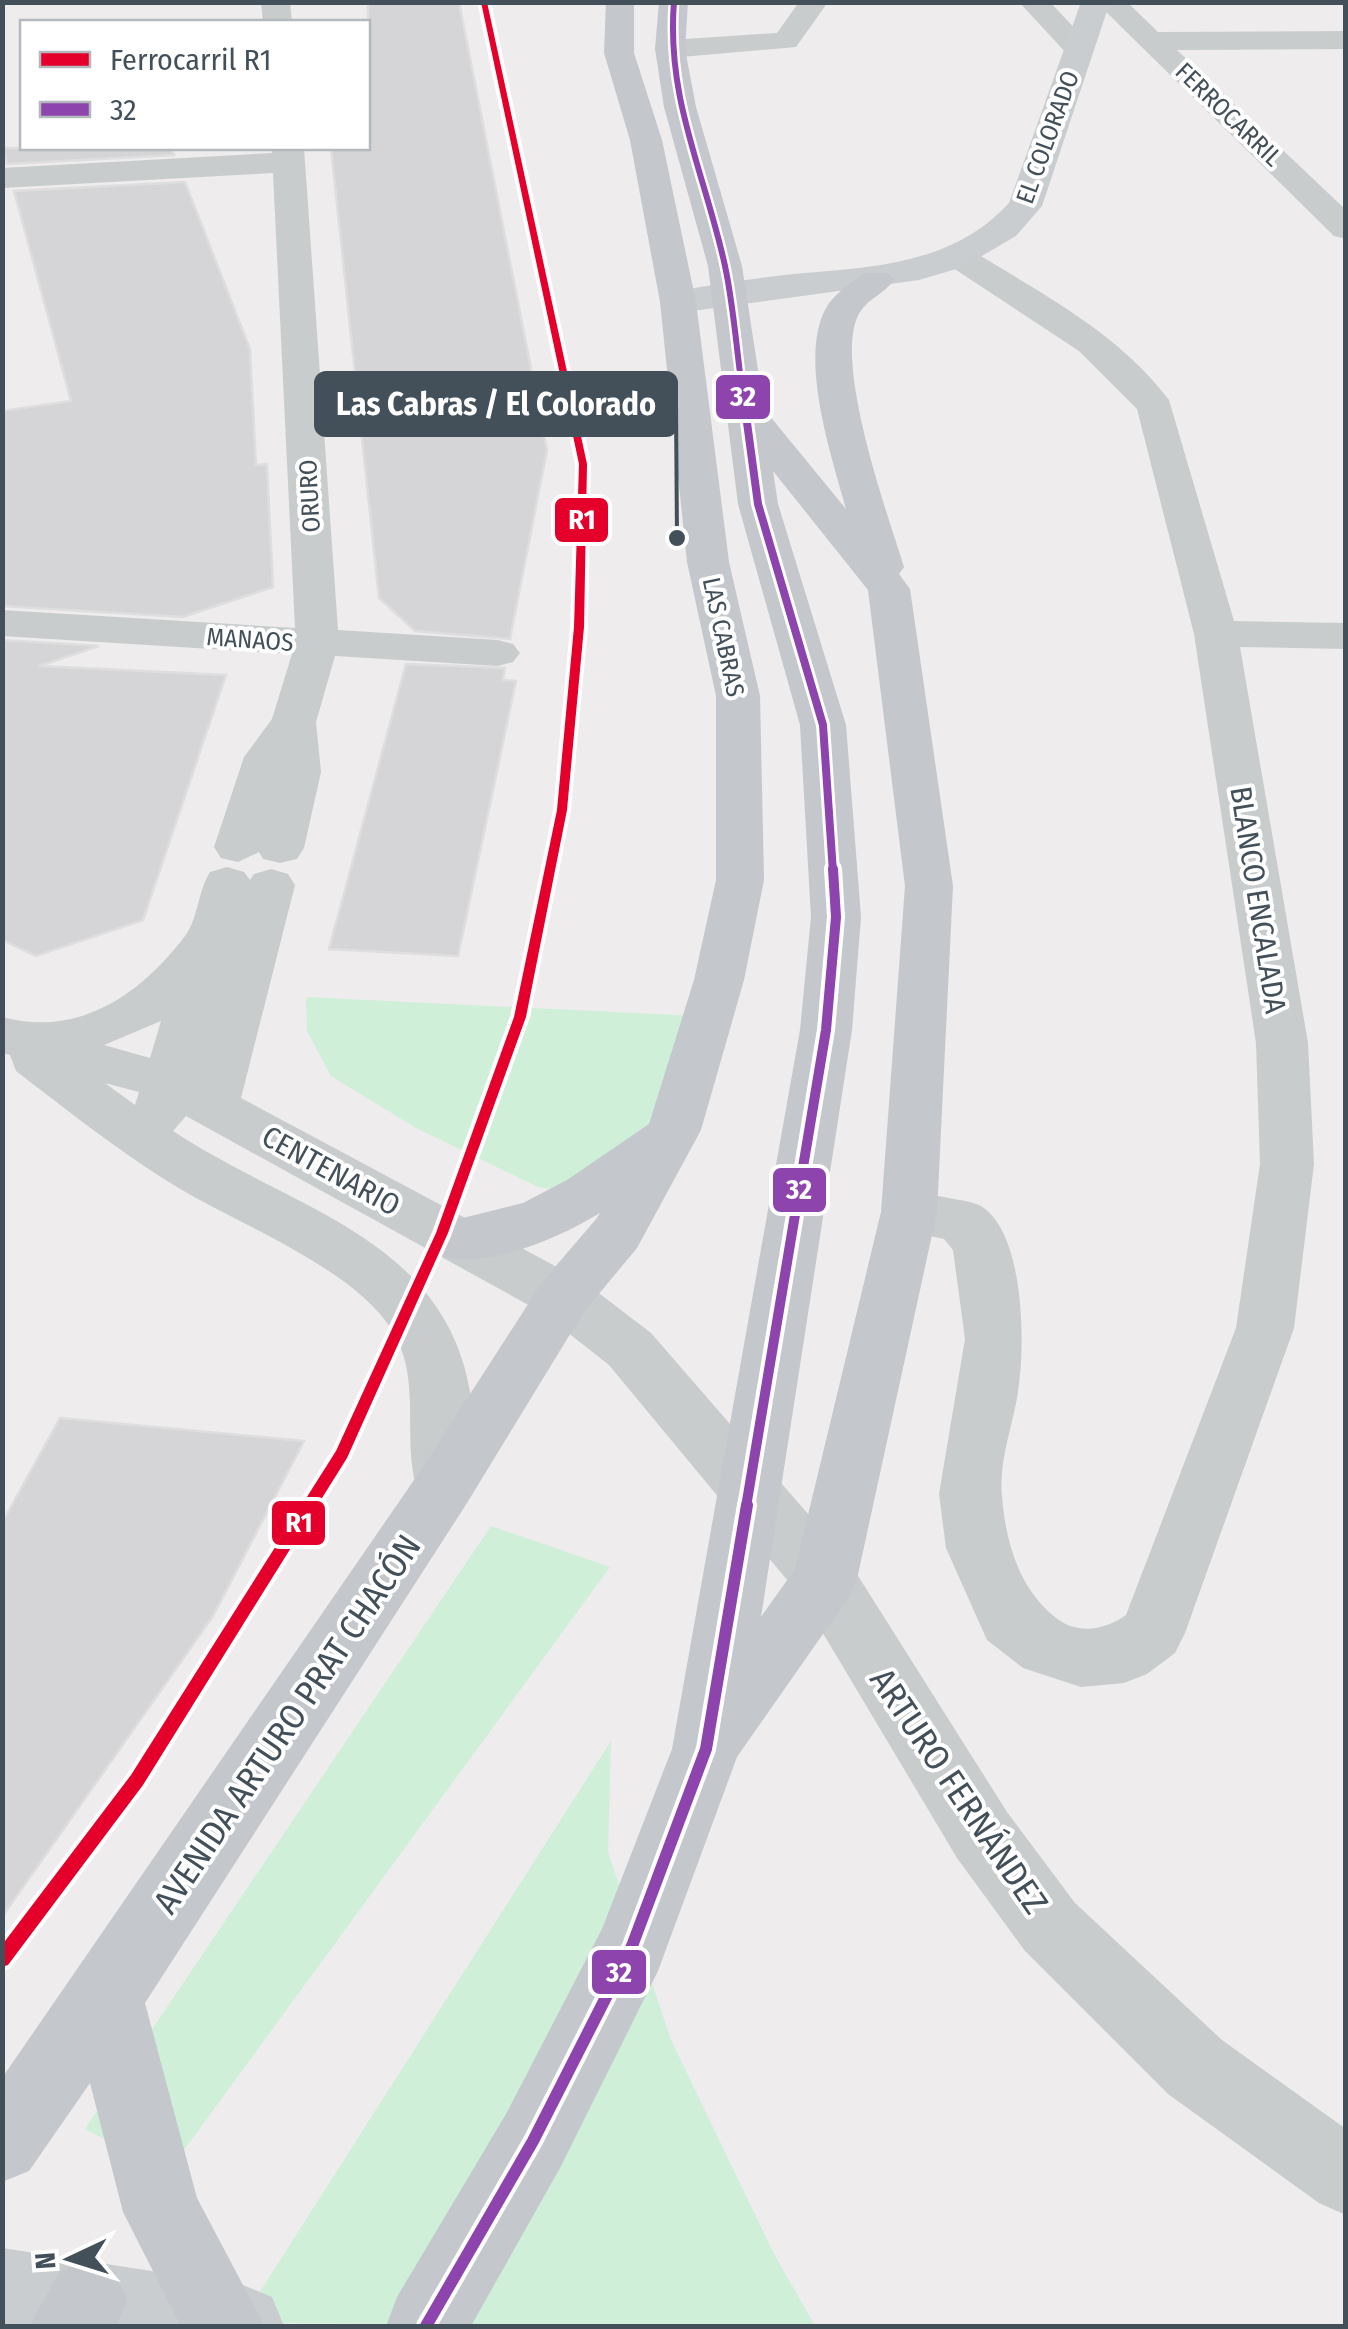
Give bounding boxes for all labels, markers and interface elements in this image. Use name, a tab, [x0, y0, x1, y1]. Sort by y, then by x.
legend	[20, 20, 370, 150]
text: Ferrocarril R1	[110, 42, 271, 78]
street label: FERROCARRIL	[1169, 57, 1288, 173]
street label: EL COLORADO	[1010, 67, 1086, 208]
text: 32	[110, 92, 137, 128]
callout: Las Cabras / El Colorado	[316, 373, 676, 435]
line badge: 32	[714, 373, 772, 421]
text: 32	[729, 380, 756, 413]
text: Las Cabras / El Colorado	[336, 385, 656, 423]
street label: ORURO	[293, 459, 327, 533]
line badge: R1	[553, 496, 610, 544]
text: R1	[568, 503, 596, 536]
street label: LAS CABRAS	[696, 575, 750, 700]
street label: MANAOS	[205, 622, 294, 658]
street label: BLANCO ENCALADA	[1222, 784, 1294, 1016]
street label: CENTENARIO	[256, 1118, 406, 1224]
line badge: 32	[771, 1166, 828, 1214]
text: 32	[785, 1173, 812, 1206]
line badge: R1	[270, 1499, 327, 1547]
text: R1	[285, 1506, 313, 1539]
street label: AVENIDA ARTURO PRAT CHACÓN	[144, 1527, 430, 1921]
street label: ARTURO FERNÁNDEZ	[861, 1660, 1057, 1922]
line badge: 32	[590, 1948, 648, 1996]
text: 32	[605, 1956, 632, 1989]
north arrow	[20, 2209, 120, 2309]
text: N	[29, 2251, 63, 2270]

